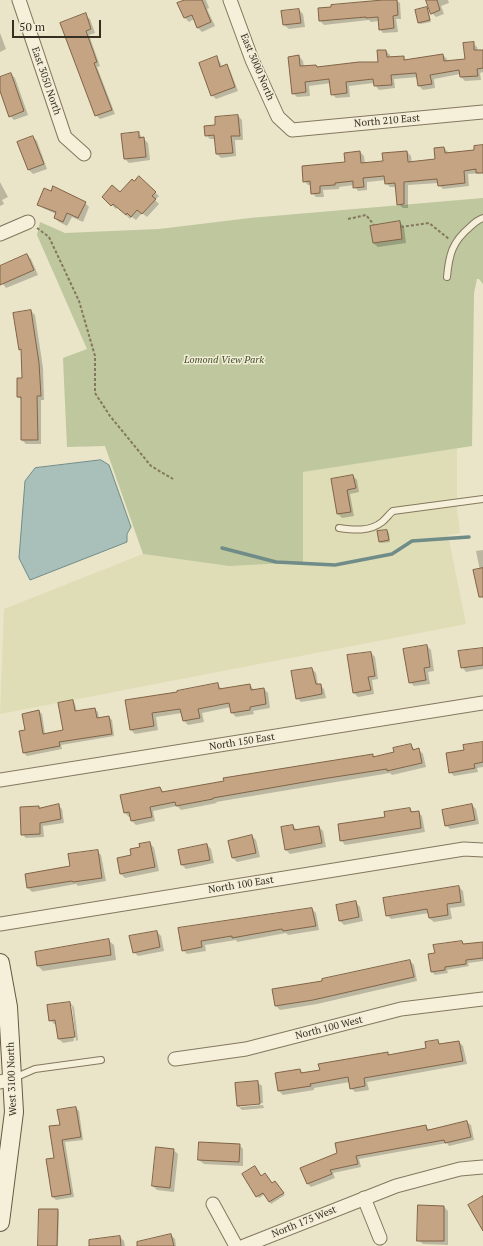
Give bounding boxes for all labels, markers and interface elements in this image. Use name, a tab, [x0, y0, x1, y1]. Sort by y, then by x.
scale bar	[14, 12, 103, 38]
text: 50 m	[19, 19, 45, 34]
street label: East 3000 North	[238, 32, 276, 102]
street label: East 3050 North	[29, 45, 63, 117]
street label: North 210 East	[354, 112, 420, 130]
park label: Lomond View Park	[184, 354, 264, 366]
street label: North 150 East	[208, 731, 276, 753]
street label: North 100 East	[207, 874, 275, 896]
street label: North 100 West	[294, 1014, 364, 1042]
street label: West 3100 North	[5, 1042, 19, 1116]
street label: North 175 West	[270, 1204, 338, 1240]

